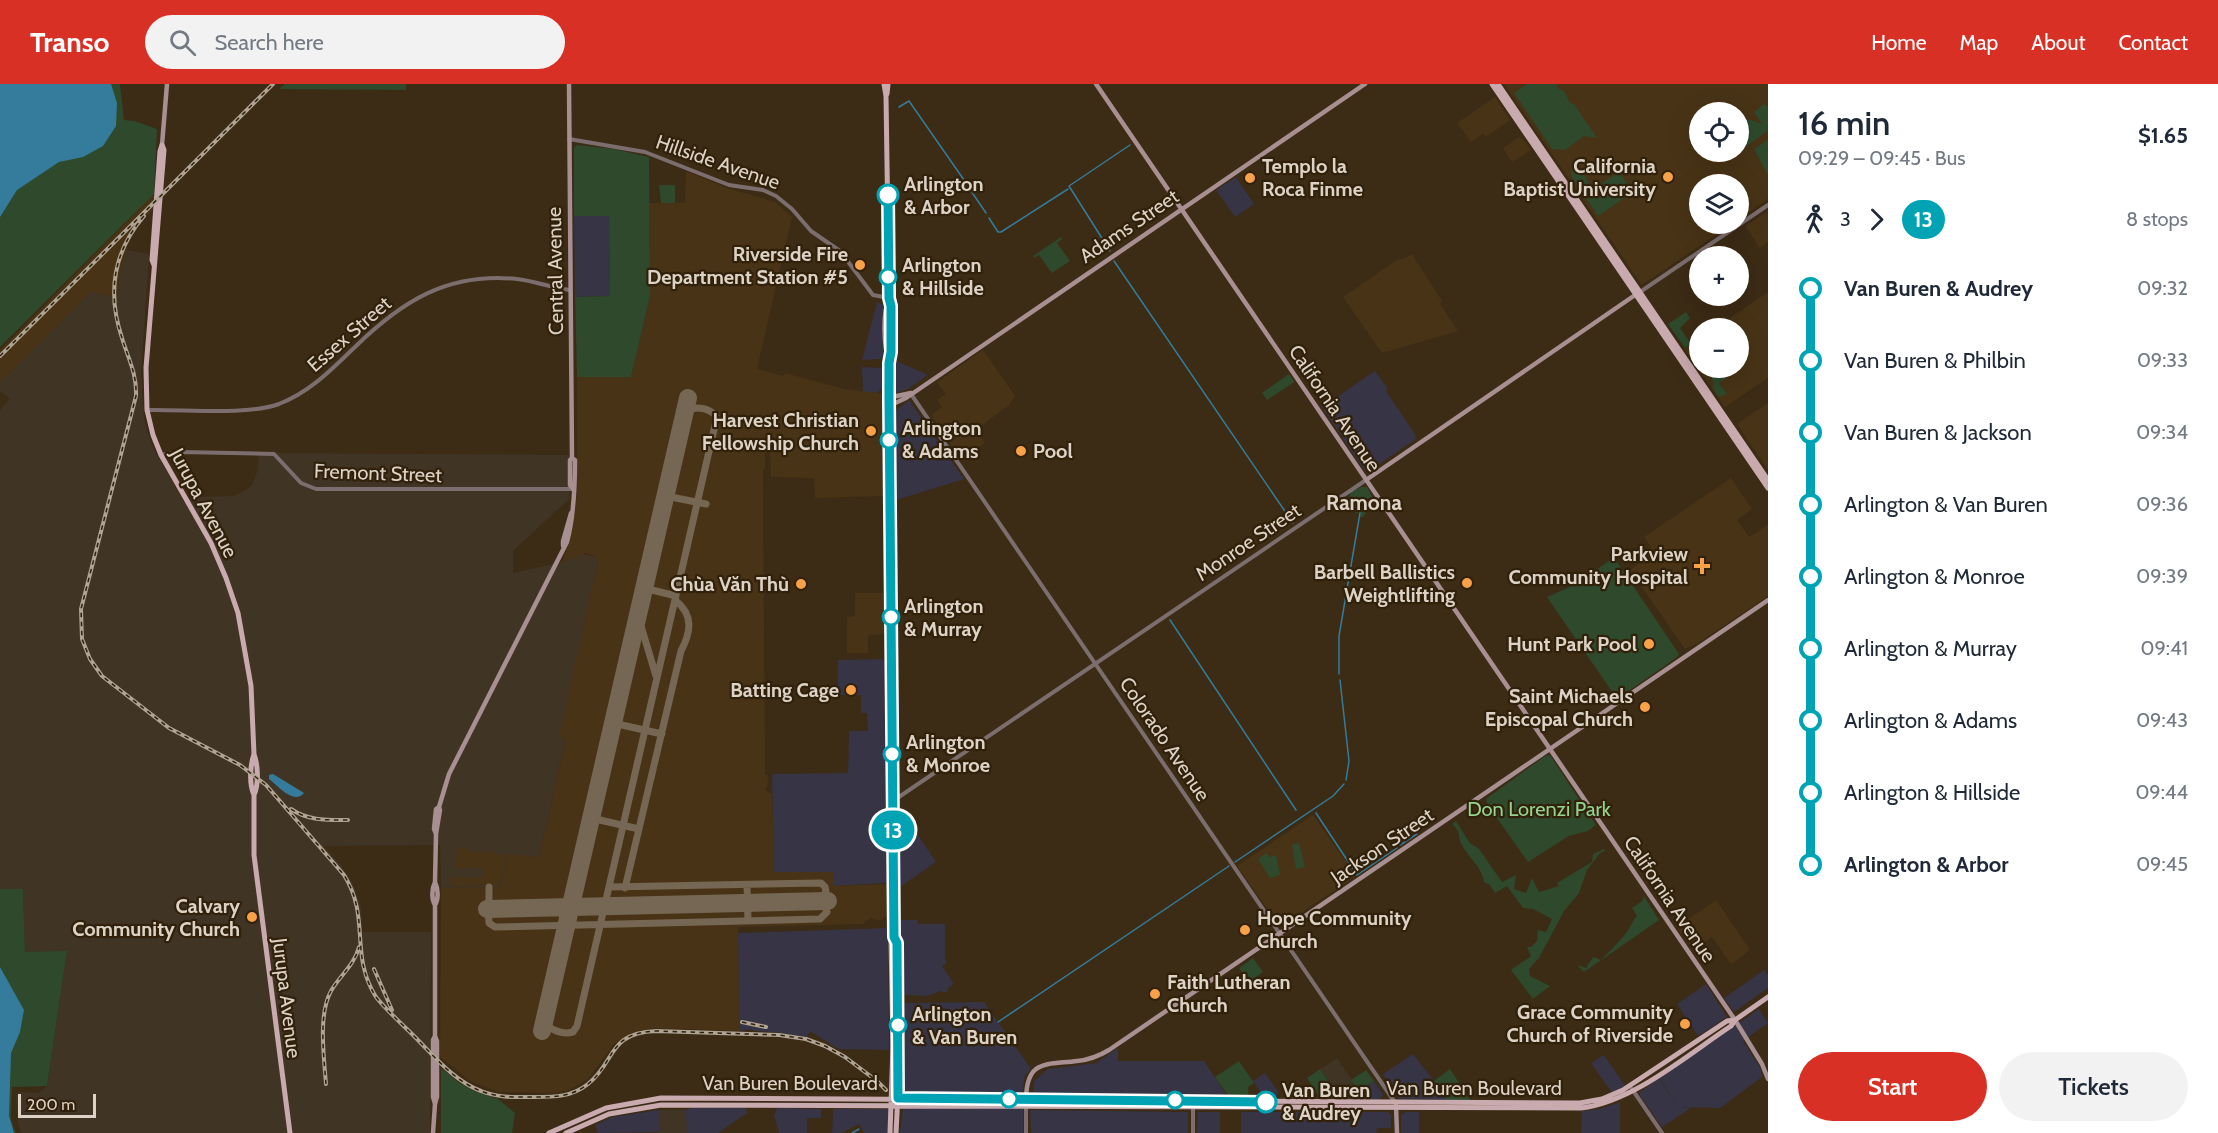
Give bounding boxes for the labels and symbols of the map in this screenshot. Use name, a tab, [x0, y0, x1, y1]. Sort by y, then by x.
street label: Hillside Avenue	[653, 130, 783, 194]
place label: Templo la Roca Finme	[1262, 154, 1363, 201]
place label: California Baptist University	[1503, 154, 1656, 201]
marker: California Baptist University	[1661, 170, 1675, 184]
marker: Templo la Roca Finme	[1243, 171, 1257, 185]
place label: Arlington & Arbor	[904, 172, 984, 219]
marker: Arlington & Arbor	[877, 184, 899, 206]
street label: Adams Street	[1075, 184, 1183, 268]
street label: Central Avenue	[542, 207, 568, 335]
place label: Riverside Fire Department Station #5	[647, 242, 848, 289]
place label: Arlington & Hillside	[902, 253, 984, 300]
marker: Riverside Fire Department Station #5	[853, 258, 867, 272]
marker: Arlington & Hillside	[879, 268, 897, 286]
street label: Essex Street	[302, 291, 396, 377]
street label: California Avenue	[1284, 340, 1386, 476]
place label: Harvest Christian Fellowship Church	[702, 408, 859, 455]
place label: Arlington & Adams	[902, 416, 982, 463]
marker: Harvest Christian Fellowship Church	[864, 424, 878, 438]
marker: Arlington & Adams	[880, 431, 898, 449]
place label: Pool	[1033, 439, 1073, 463]
street label: Jurupa Avenue	[165, 443, 243, 562]
marker: Pool	[1014, 444, 1028, 458]
street label: Fremont Street	[314, 459, 443, 487]
district label: Ramona	[1326, 490, 1402, 515]
street label: Monroe Street	[1191, 498, 1305, 586]
place label: Parkview Community Hospital	[1508, 542, 1688, 589]
marker: Parkview Community Hospital	[1693, 557, 1711, 575]
place label: Barbell Ballistics Weightlifting	[1314, 560, 1455, 607]
place label: Chùa Văn Thù	[670, 572, 789, 596]
marker: Barbell Ballistics Weightlifting	[1460, 576, 1474, 590]
marker: Chùa Văn Thù	[794, 577, 808, 591]
place label: Arlington & Murray	[904, 594, 984, 641]
marker: Arlington & Murray	[882, 608, 900, 626]
place label: Hunt Park Pool	[1507, 632, 1637, 656]
marker: Hunt Park Pool	[1642, 637, 1656, 651]
street label: Colorado Avenue	[1115, 672, 1215, 806]
place label: Batting Cage	[730, 678, 839, 702]
marker: Batting Cage	[844, 683, 858, 697]
place label: Saint Michaels Episcopal Church	[1485, 684, 1633, 731]
marker: Saint Michaels Episcopal Church	[1638, 700, 1652, 714]
place label: Arlington & Monroe	[906, 730, 990, 777]
marker: Arlington & Monroe	[883, 745, 901, 763]
park label: Don Lorenzi Park	[1467, 797, 1611, 821]
street label: Jackson Street	[1325, 803, 1438, 890]
line badge: 13	[866, 810, 920, 850]
street label: California Avenue	[1619, 831, 1721, 967]
place label: Calvary Community Church	[72, 894, 240, 941]
place label: Hope Community Church	[1257, 906, 1412, 953]
marker: Calvary Community Church	[245, 910, 259, 924]
marker: Hope Community Church	[1238, 923, 1252, 937]
street label: Jurupa Avenue	[268, 936, 306, 1059]
place label: Faith Lutheran Church	[1167, 970, 1290, 1017]
marker: Faith Lutheran Church	[1148, 987, 1162, 1001]
place label: Grace Community Church of Riverside	[1506, 1000, 1673, 1047]
place label: Arlington & Van Buren	[912, 1002, 1017, 1049]
marker: Arlington & Van Buren	[889, 1016, 907, 1034]
marker: Grace Community Church of Riverside	[1678, 1017, 1692, 1031]
street label: Van Buren Boulevard	[702, 1071, 878, 1095]
street label: Van Buren Boulevard	[1386, 1076, 1562, 1100]
place label: Van Buren & Audrey	[1282, 1078, 1370, 1125]
unlabelled marker	[1000, 1090, 1018, 1108]
scale bar	[18, 1091, 96, 1118]
unlabelled marker	[1166, 1091, 1184, 1109]
marker: Van Buren & Audrey	[1255, 1091, 1277, 1113]

